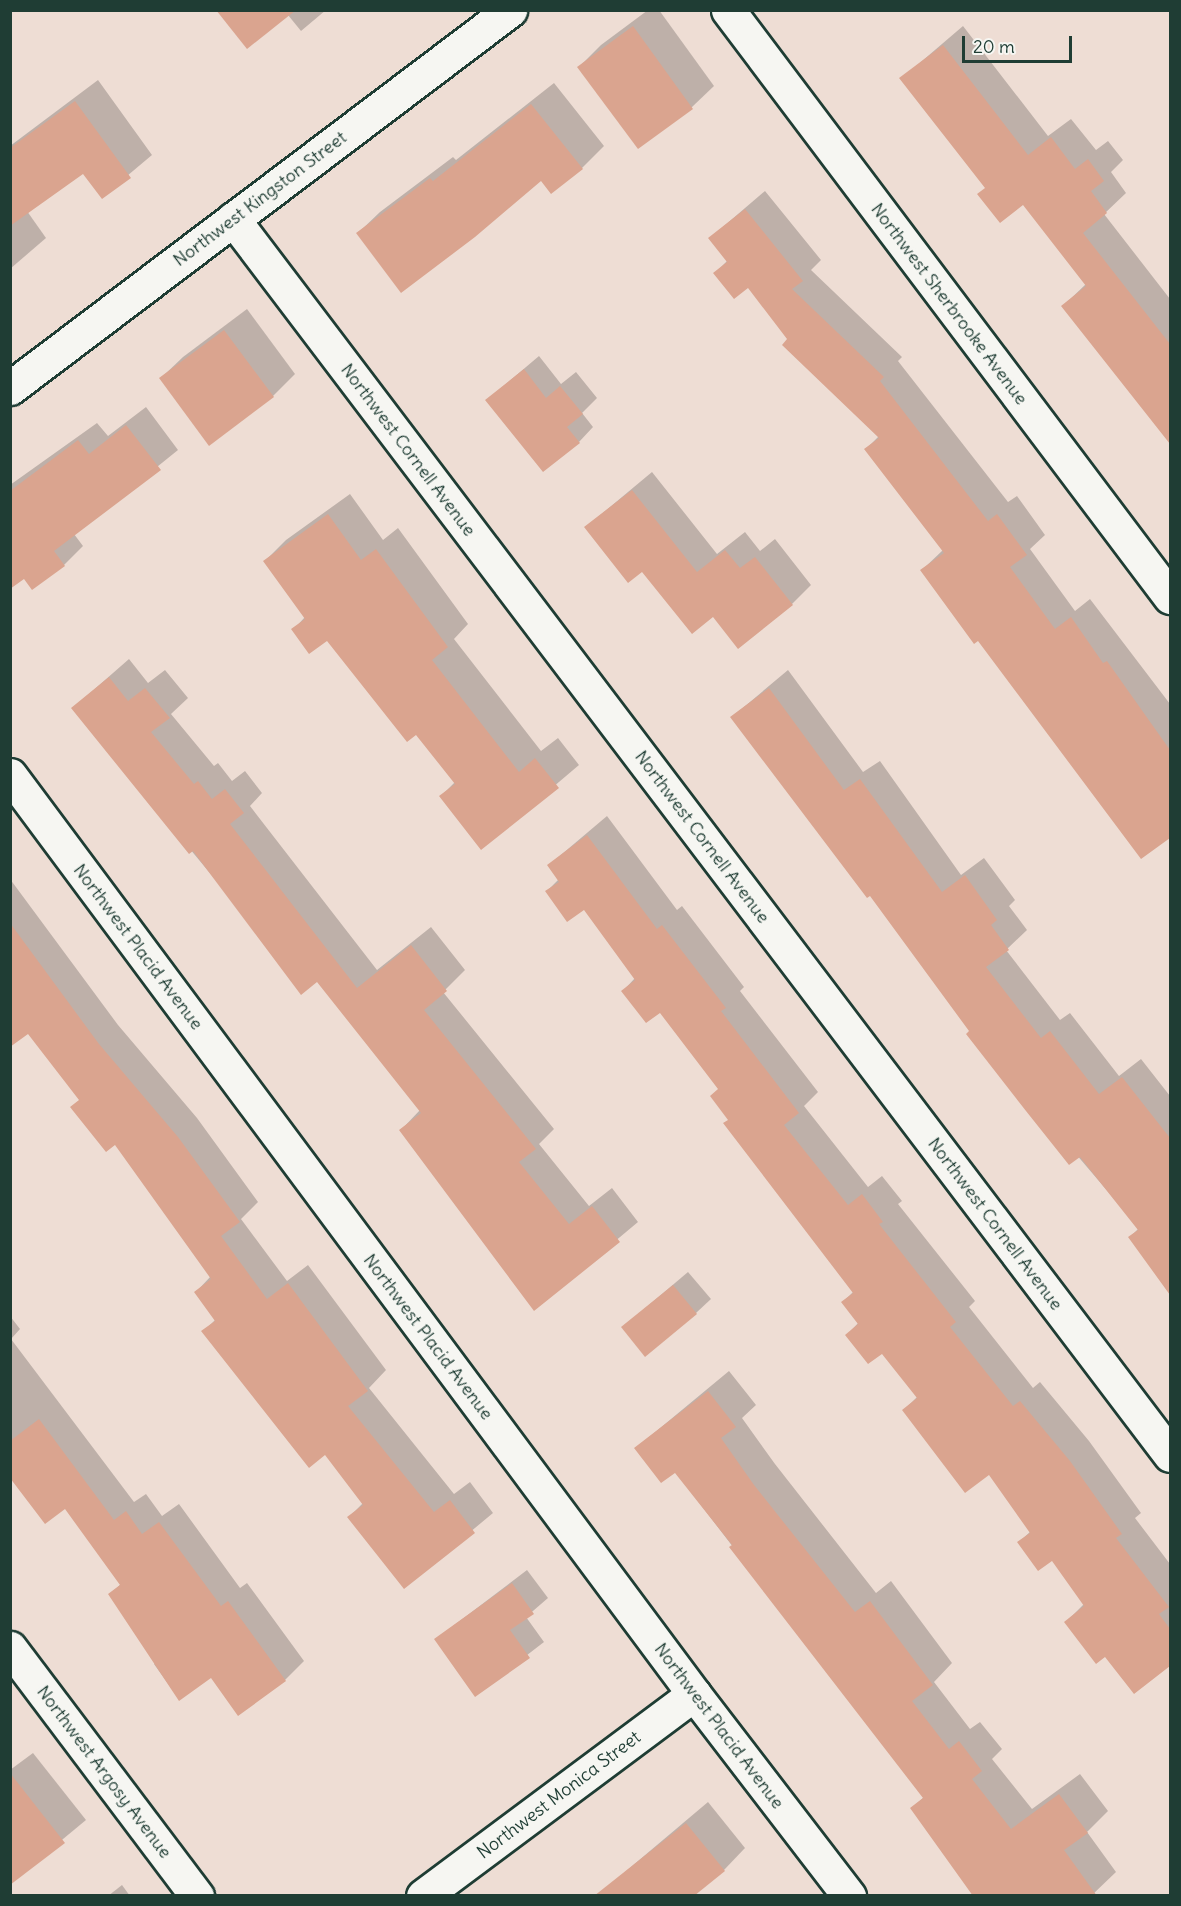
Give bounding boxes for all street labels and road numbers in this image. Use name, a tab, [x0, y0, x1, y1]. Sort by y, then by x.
street label: Northwest Kingston Street	[169, 127, 351, 271]
street label: Northwest Sherbrooke Avenue	[866, 199, 1032, 409]
street label: Northwest Cornell Avenue	[336, 359, 480, 541]
street label: Northwest Cornell Avenue	[630, 746, 774, 928]
street label: Northwest Placid Avenue	[69, 860, 207, 1034]
street label: Northwest Cornell Avenue	[923, 1133, 1067, 1315]
street label: Northwest Placid Avenue	[359, 1250, 497, 1424]
street label: Northwest Placid Avenue	[650, 1639, 788, 1813]
street label: Northwest Argosy Avenue	[32, 1682, 176, 1862]
street label: Northwest Monica Street	[473, 1726, 645, 1864]

